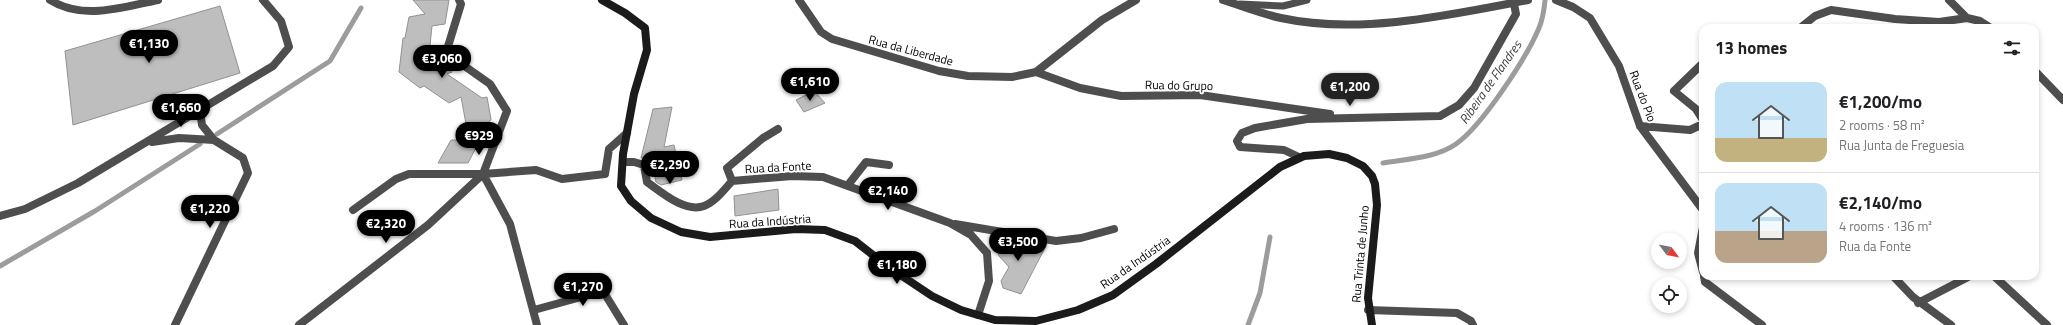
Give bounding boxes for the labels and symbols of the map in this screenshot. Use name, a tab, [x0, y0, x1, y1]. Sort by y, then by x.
pin: €1,130	[116, 30, 182, 64]
street label: Rua da Liberdade	[867, 30, 955, 70]
water label: Ribeira de Flandres	[1454, 35, 1527, 128]
pin: €3,060	[409, 45, 475, 79]
street label: Rua do Pio	[1624, 67, 1662, 125]
pin: €1,610	[777, 68, 843, 102]
pin: €1,200	[1317, 73, 1383, 107]
street label: Rua do Grupo	[1145, 75, 1213, 95]
pin: €1,660	[148, 94, 214, 128]
pin: €929	[455, 122, 503, 156]
pin: €2,290	[637, 151, 703, 185]
street label: Rua da Fonte	[744, 156, 812, 178]
pin: €2,140	[855, 177, 921, 211]
pin: €1,220	[177, 195, 243, 229]
street label: Rua Trinta de Junho	[1346, 204, 1374, 304]
street label: Rua da Indústria	[728, 209, 812, 233]
pin: €2,320	[353, 210, 419, 244]
pin: €3,500	[985, 228, 1051, 262]
street label: Rua da Indústria	[1096, 231, 1174, 293]
north arrow	[1651, 233, 1687, 269]
pin: €1,180	[864, 251, 930, 285]
pin: €1,270	[550, 273, 616, 307]

